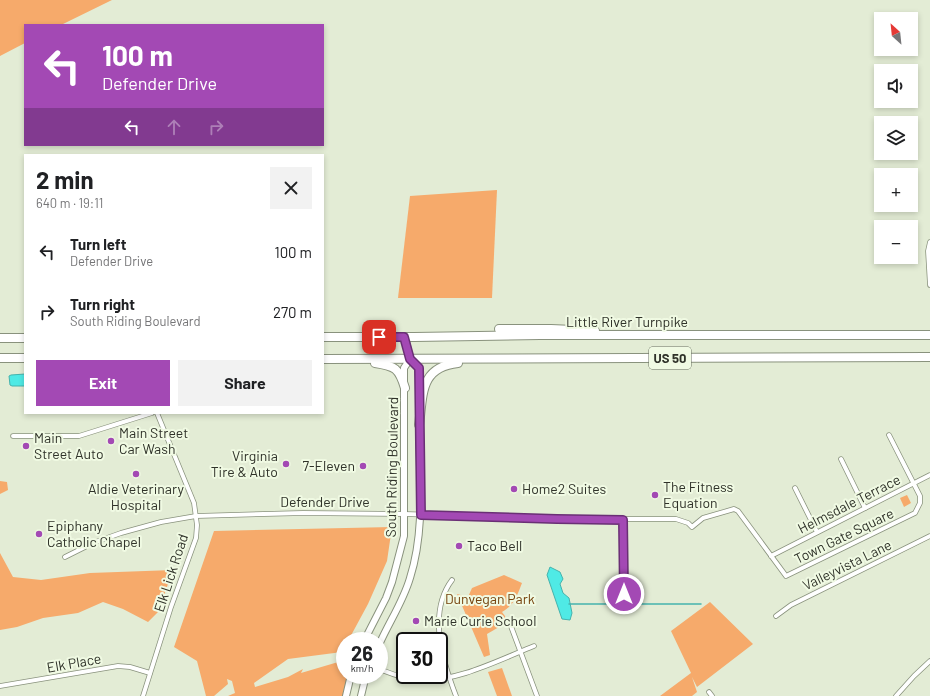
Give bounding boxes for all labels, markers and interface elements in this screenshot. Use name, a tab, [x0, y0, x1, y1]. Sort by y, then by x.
north arrow	[874, 12, 918, 56]
map controls	[874, 12, 918, 264]
text: 100 m	[102, 38, 173, 72]
icon: left	[36, 40, 88, 92]
button: sound	[874, 64, 918, 108]
text: Defender Drive	[102, 72, 217, 94]
icon: left	[121, 116, 143, 138]
icon: ahead	[163, 116, 185, 138]
icon: right	[205, 116, 227, 138]
button: layers	[874, 116, 918, 160]
text: 2 min	[36, 165, 94, 194]
button: close	[270, 167, 312, 209]
button: +	[874, 168, 918, 212]
text: 640 m · 19:11	[36, 195, 103, 211]
button: −	[874, 220, 918, 264]
text: Turn left	[70, 235, 126, 253]
icon: left	[36, 241, 58, 263]
text: 100 m	[274, 243, 312, 261]
text: Defender Drive	[70, 253, 153, 269]
text: Turn right	[70, 295, 135, 313]
icon: right	[36, 301, 58, 323]
text: 270 m	[273, 303, 312, 321]
text: South Riding Boulevard	[70, 313, 201, 329]
street label: Little River Turnpike	[566, 313, 688, 330]
pin	[362, 320, 396, 354]
icon: arrive	[368, 326, 390, 348]
road number: US 50	[649, 347, 691, 369]
button: Exit	[36, 360, 170, 406]
button: Share	[178, 360, 312, 406]
street label: South Riding Boulevard	[382, 397, 401, 537]
place label: Main Street Car Wash	[119, 424, 188, 457]
place label: Main Street Auto	[34, 429, 104, 462]
marker: Main Street Car Wash	[106, 436, 116, 446]
marker: Main Street Auto	[21, 441, 31, 451]
place label: Virginia Tire & Auto	[211, 447, 278, 480]
place label: 7-Eleven	[302, 457, 355, 474]
marker: Virginia Tire & Auto	[281, 459, 291, 469]
marker: 7-Eleven	[358, 461, 368, 471]
marker: Aldie Veterinary Hospital	[131, 469, 141, 479]
street label: Helmsdale Terrace	[795, 470, 903, 537]
place label: The Fitness Equation	[663, 478, 734, 511]
place label: Aldie Veterinary Hospital	[88, 480, 184, 513]
place label: Home2 Suites	[522, 480, 607, 497]
marker: Home2 Suites	[509, 484, 519, 494]
marker: The Fitness Equation	[650, 490, 660, 500]
street label: Defender Drive	[280, 493, 370, 510]
street label: Town Gate Square	[791, 504, 896, 567]
place label: Epiphany Catholic Chapel	[47, 517, 141, 550]
marker: Epiphany Catholic Chapel	[34, 529, 44, 539]
street label: Elk Lick Road	[150, 532, 191, 614]
street label: Valleyvista Lane	[799, 536, 894, 593]
place label: Taco Bell	[467, 537, 522, 554]
marker: Taco Bell	[454, 541, 464, 551]
position arrow	[603, 573, 645, 615]
park label: Dunvegan Park	[445, 590, 535, 607]
place label: Marie Curie School	[424, 612, 536, 629]
marker: Marie Curie School	[411, 616, 421, 626]
speed limit sign: 30	[396, 632, 448, 684]
text: 26	[351, 641, 373, 665]
street label: Elk Place	[45, 649, 102, 676]
text: km/h	[351, 662, 373, 674]

